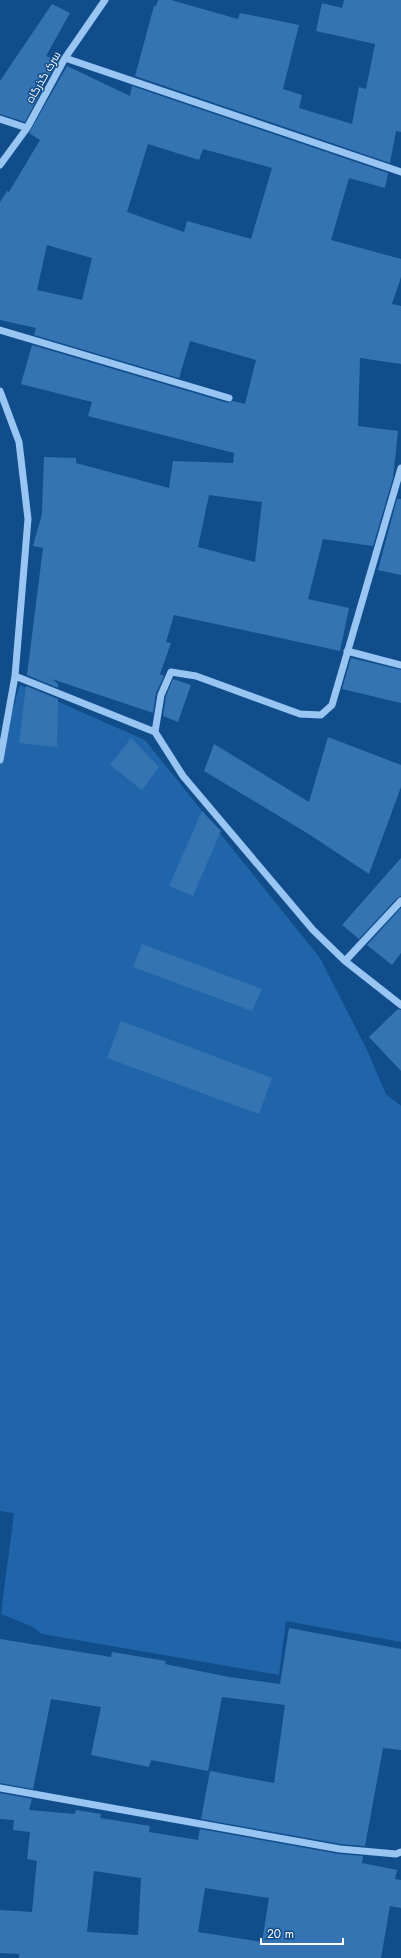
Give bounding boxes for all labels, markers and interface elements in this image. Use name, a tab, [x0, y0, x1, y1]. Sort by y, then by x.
street label: سرک گذرگاه	[22, 48, 64, 106]
scale bar	[261, 1920, 343, 1946]
text: 20 m	[267, 1925, 294, 1943]

